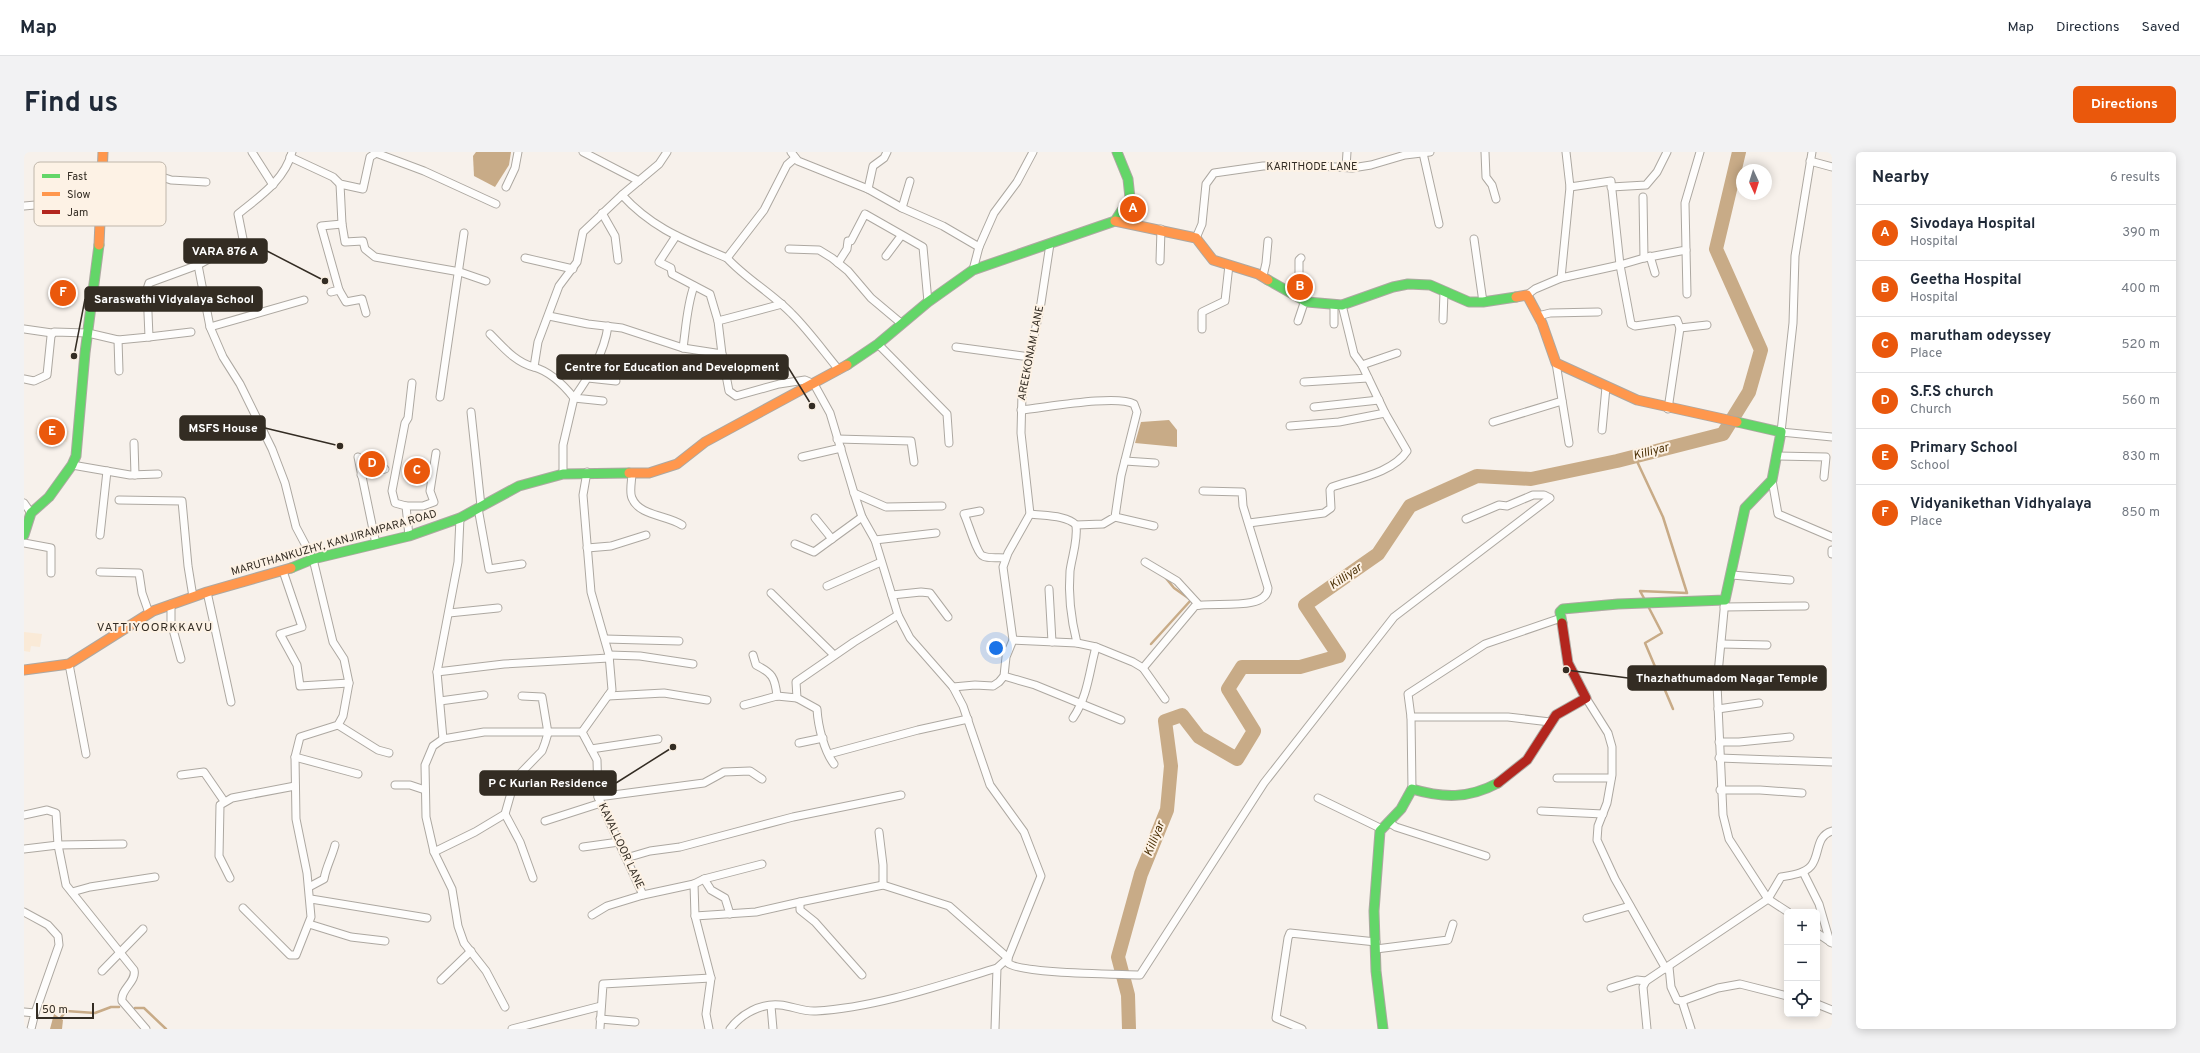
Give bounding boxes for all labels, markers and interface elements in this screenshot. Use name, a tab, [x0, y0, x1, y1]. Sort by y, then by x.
text: Map	[20, 16, 57, 40]
text: Map	[2008, 19, 2034, 36]
text: Directions	[2056, 19, 2120, 36]
text: Saved	[2142, 19, 2180, 36]
text: Find us	[24, 86, 118, 122]
button: Directions	[2073, 86, 2176, 123]
street label: KARITHODE LANE	[1266, 160, 1358, 174]
legend	[34, 162, 166, 226]
north arrow	[1736, 164, 1772, 200]
text: Nearby	[1872, 167, 1929, 189]
text: Fast	[67, 170, 87, 184]
text: 6 results	[2110, 170, 2160, 186]
text: Slow	[67, 188, 90, 202]
pin: A	[1120, 194, 1146, 224]
text: Jam	[67, 206, 88, 220]
text: Sivodaya Hospital	[1910, 215, 2035, 234]
text: A	[1880, 225, 1890, 241]
text: 390 m	[2122, 225, 2160, 241]
text: Hospital	[1910, 234, 1958, 250]
callout: VARA 876 A	[184, 239, 267, 263]
text: VARA 876 A	[192, 244, 259, 260]
text: Geetha Hospital	[1910, 271, 2022, 290]
pin: B	[1287, 272, 1313, 302]
pin: F	[50, 278, 76, 308]
text: B	[1881, 281, 1889, 297]
text: 400 m	[2121, 281, 2160, 297]
callout: Saraswathi Vidyalaya School	[85, 287, 262, 311]
text: Hospital	[1910, 290, 1958, 306]
text: Saraswathi Vidyalaya School	[94, 292, 254, 308]
street label: AREEKONAM LANE	[1015, 304, 1047, 402]
text: marutham odeyssey	[1910, 327, 2051, 346]
text: C	[1881, 337, 1889, 353]
text: 520 m	[2122, 337, 2160, 353]
text: Place	[1910, 346, 1942, 362]
callout: Centre for Education and Development	[557, 355, 788, 379]
text: Centre for Education and Development	[564, 360, 780, 376]
text: S.F.S church	[1910, 383, 1994, 402]
text: D	[1880, 393, 1890, 409]
text: 560 m	[2122, 393, 2160, 409]
text: Church	[1910, 402, 1952, 418]
callout: MSFS House	[180, 416, 265, 440]
pin: E	[39, 417, 65, 447]
text: MSFS House	[188, 421, 258, 437]
water label: Killiyar	[1631, 439, 1672, 464]
text: Primary School	[1910, 439, 2018, 458]
pin: D	[359, 449, 385, 479]
text: E	[1881, 449, 1889, 465]
text: 830 m	[2122, 449, 2160, 465]
pin: C	[404, 456, 430, 486]
text: School	[1910, 458, 1950, 474]
text: Vidyanikethan Vidhyalaya	[1910, 495, 2092, 514]
text: F	[1881, 505, 1889, 521]
text: 850 m	[2122, 505, 2160, 521]
street label: MARUTHANKUZHY, KANJIRAMPARA ROAD	[230, 507, 438, 579]
text: Place	[1910, 514, 1942, 530]
water label: Killiyar	[1327, 559, 1367, 594]
district label: VATTIYOORKKAVU	[97, 620, 213, 636]
your location	[986, 638, 1006, 658]
callout: Thazhathumadom Nagar Temple	[1628, 666, 1826, 690]
text: Thazhathumadom Nagar Temple	[1636, 671, 1818, 687]
callout: P C Kurian Residence	[480, 771, 616, 795]
text: P C Kurian Residence	[488, 776, 608, 792]
street label: KAVALLOOR LANE	[595, 801, 647, 891]
water label: Killiyar	[1141, 818, 1170, 859]
map controls	[1784, 909, 1820, 1017]
button: +	[1784, 909, 1820, 945]
button: −	[1784, 945, 1820, 981]
button: locate	[1784, 981, 1820, 1017]
scale bar	[36, 1001, 94, 1020]
text: 50 m	[42, 1003, 68, 1017]

